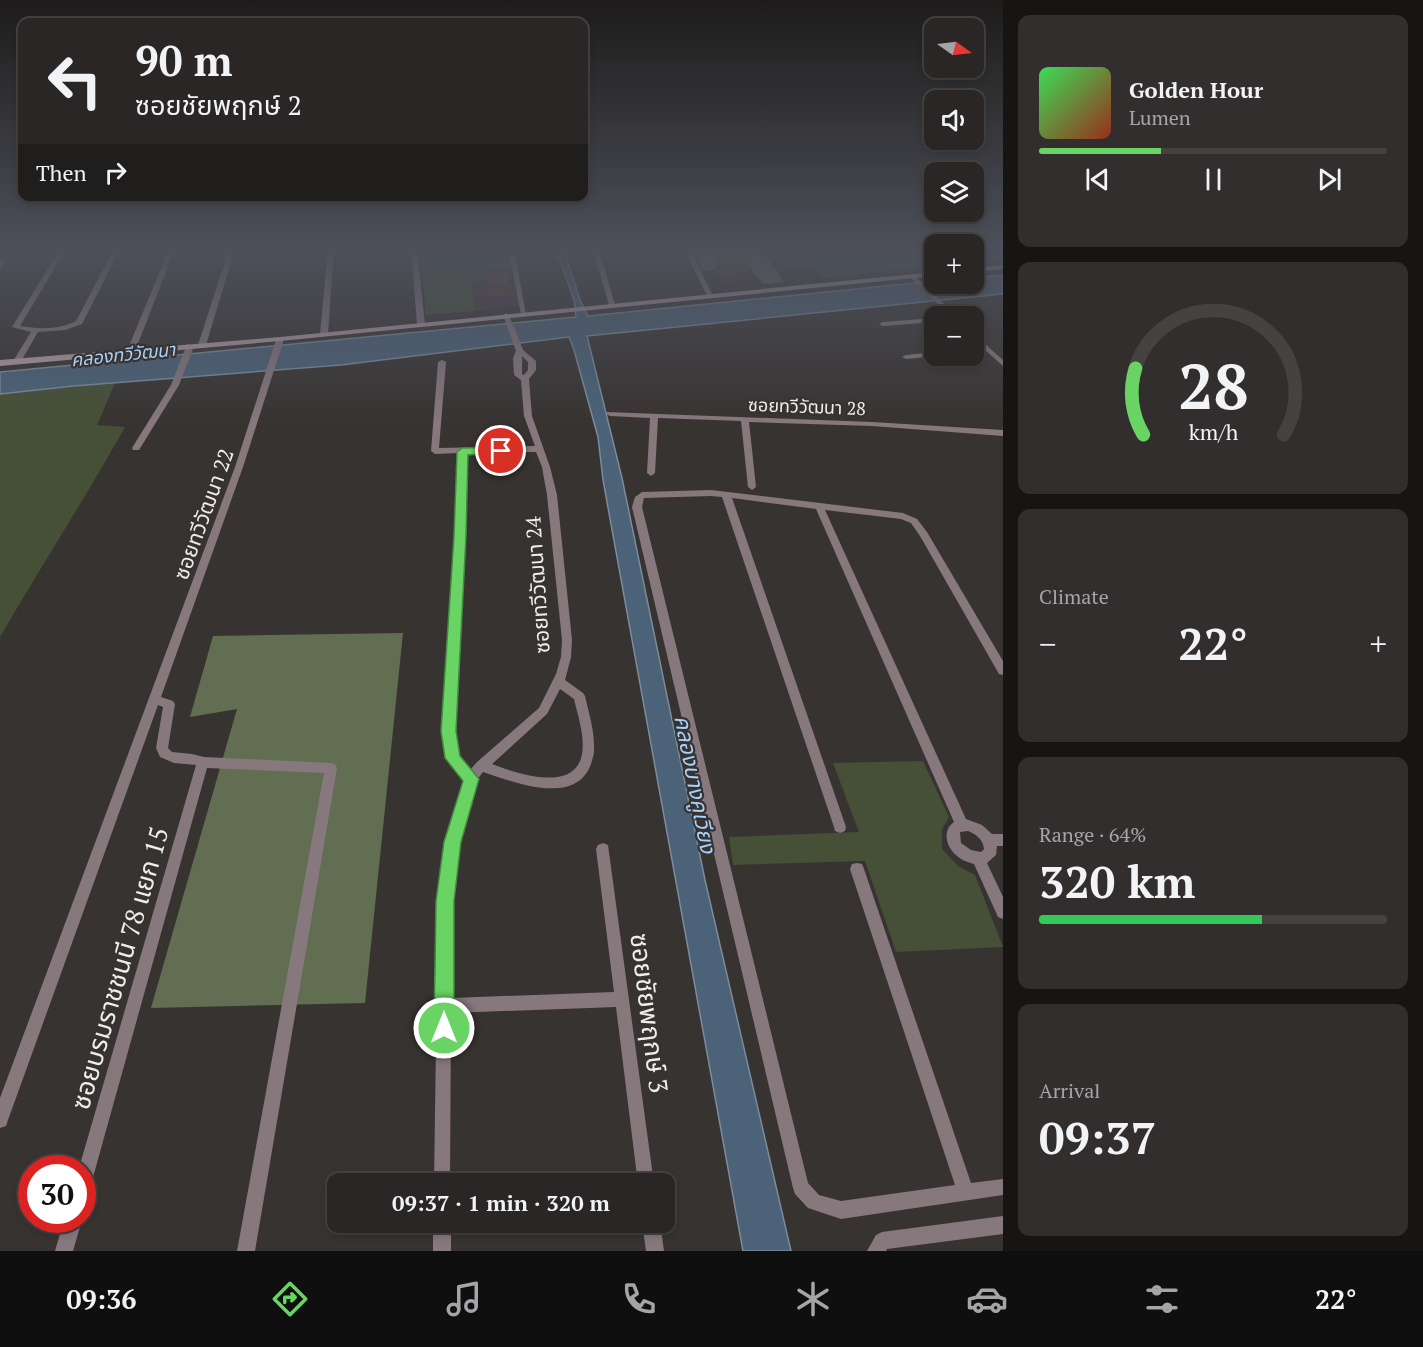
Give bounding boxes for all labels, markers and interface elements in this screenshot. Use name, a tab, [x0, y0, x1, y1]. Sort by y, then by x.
north arrow	[924, 18, 984, 78]
map controls	[924, 18, 984, 366]
text: 90 m	[135, 32, 233, 88]
icon: left	[36, 42, 114, 120]
text: Golden Hour	[1129, 75, 1263, 104]
text: ซอยชัยพฤกษ์ 2	[135, 87, 302, 123]
button: sound	[924, 90, 984, 150]
text: Lumen	[1129, 104, 1191, 131]
icon: right	[99, 156, 132, 189]
text: Then	[36, 158, 87, 187]
button: layers	[924, 162, 984, 222]
icon: previous	[1081, 163, 1114, 196]
icon: pause	[1197, 163, 1230, 196]
icon: next	[1313, 163, 1346, 196]
button: +	[924, 234, 984, 294]
button: −	[924, 306, 984, 366]
water label: คลองทวีวัฒนา	[70, 337, 177, 371]
text: 28	[1178, 344, 1248, 427]
street label: ซอยทวีวัฒนา 28	[748, 392, 866, 420]
text: km/h	[1188, 419, 1238, 447]
pin	[475, 425, 526, 476]
icon: arrive	[484, 434, 517, 467]
street label: ซอยทวีวัฒนา 22	[166, 445, 240, 583]
street label: ซอยทวีวัฒนา 24	[518, 515, 556, 655]
text: Climate	[1039, 583, 1109, 610]
text: 22°	[1178, 613, 1248, 673]
text: −	[1039, 622, 1057, 665]
text: +	[1369, 622, 1387, 665]
water label: คลองบางคูเวียง	[668, 713, 724, 857]
text: Range · 64%	[1039, 821, 1146, 848]
street label: ซอยบรมราชชนนี 78 แยก 15	[62, 823, 176, 1113]
text: 320 km	[1039, 851, 1195, 911]
street label: ซอยชัยพฤกษ์ 3	[623, 931, 677, 1095]
position arrow	[412, 996, 476, 1060]
text: Arrival	[1039, 1077, 1100, 1104]
text: 09:37	[1039, 1107, 1156, 1167]
speed limit sign: 30	[18, 1155, 96, 1233]
text: 09:37 · 1 min · 320 m	[392, 1188, 610, 1217]
icon: directions	[269, 1278, 311, 1320]
icon: music	[443, 1278, 485, 1320]
icon: phone	[618, 1278, 660, 1320]
icon: climate	[792, 1278, 834, 1320]
icon: car	[966, 1278, 1008, 1320]
icon: filters	[1141, 1278, 1183, 1320]
text: 09:36	[66, 1281, 136, 1317]
text: 22°	[1315, 1281, 1357, 1317]

